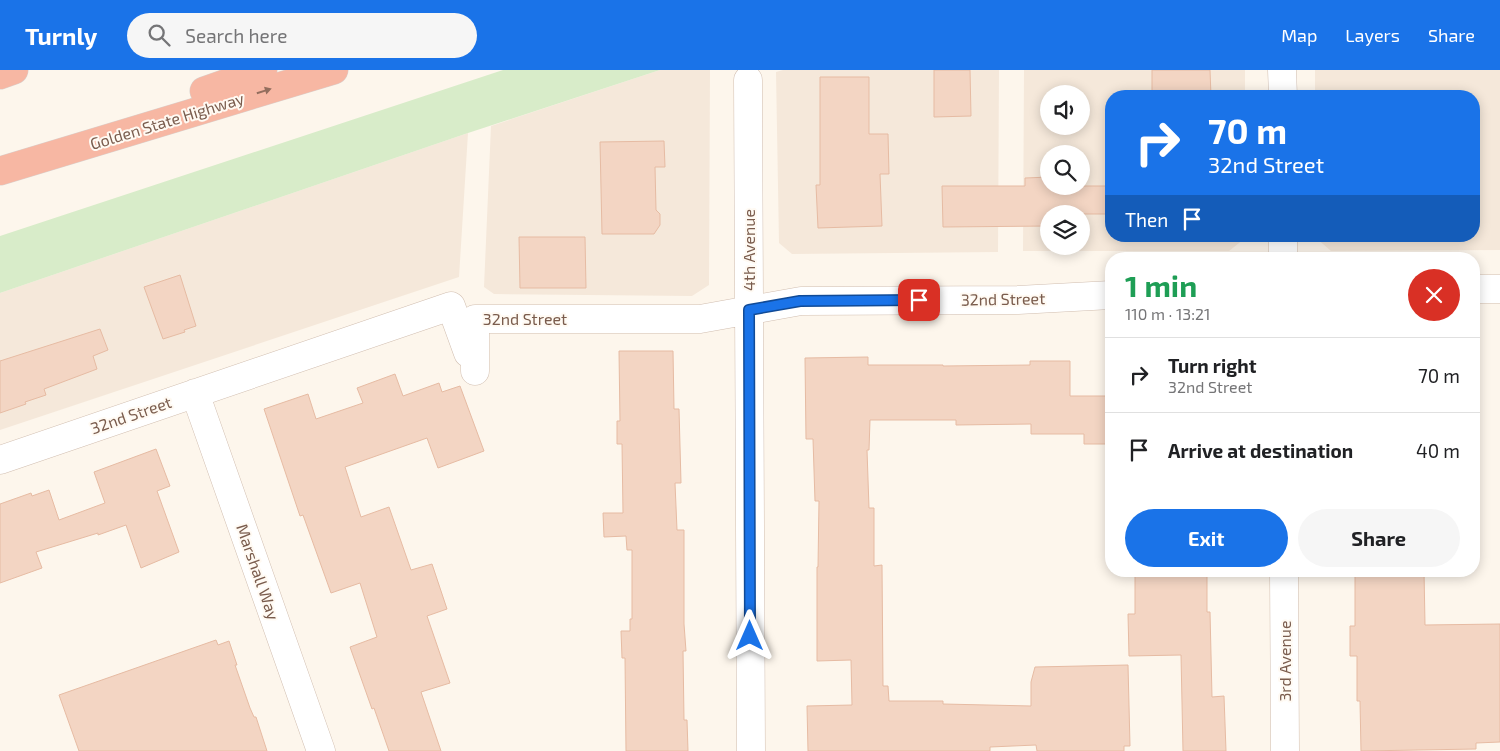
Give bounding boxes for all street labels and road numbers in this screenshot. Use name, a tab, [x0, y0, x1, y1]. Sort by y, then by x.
street label: Golden State Highway	[88, 88, 247, 153]
street label: 4th Avenue	[739, 209, 758, 291]
street label: 32nd Street	[961, 288, 1045, 309]
street label: 32nd Street	[483, 309, 567, 328]
street label: 32nd Street	[88, 392, 174, 437]
street label: Marshall Way	[233, 521, 284, 623]
street label: 3rd Avenue	[1275, 620, 1294, 702]

